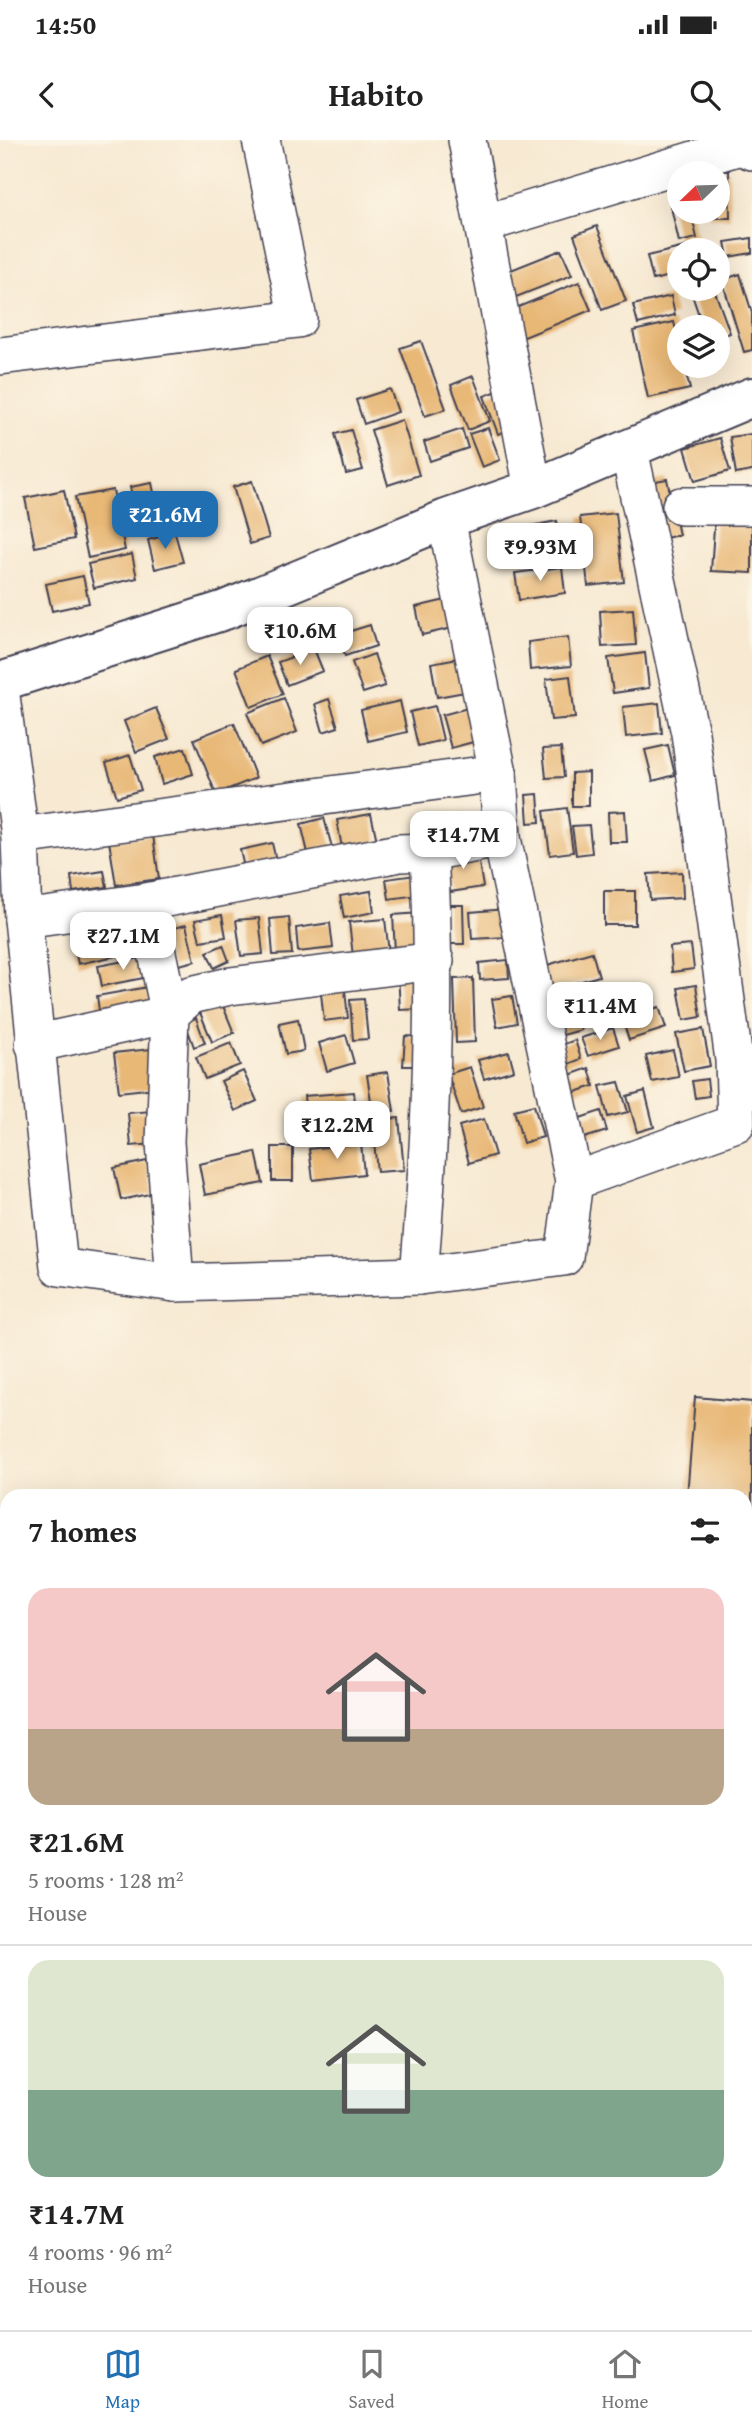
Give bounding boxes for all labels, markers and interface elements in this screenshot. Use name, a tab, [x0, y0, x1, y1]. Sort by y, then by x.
text: 14:50	[35, 5, 96, 44]
text: Habito	[328, 71, 424, 118]
icon: back	[28, 76, 66, 114]
icon: search	[686, 76, 724, 114]
north arrow	[667, 161, 730, 224]
map controls	[667, 161, 730, 378]
button: locate	[667, 238, 730, 301]
button: layers	[667, 315, 730, 378]
pin: ₹21.6M	[108, 492, 222, 551]
text: ₹21.6M	[128, 497, 202, 530]
pin: ₹9.93M	[483, 524, 597, 583]
text: ₹9.93M	[503, 529, 577, 562]
pin: ₹10.6M	[243, 608, 357, 667]
text: ₹10.6M	[263, 613, 337, 646]
pin: ₹14.7M	[406, 812, 520, 871]
text: ₹14.7M	[426, 817, 500, 850]
pin: ₹27.1M	[66, 912, 180, 972]
text: ₹27.1M	[86, 918, 160, 951]
pin: ₹11.4M	[543, 982, 657, 1042]
text: ₹11.4M	[563, 988, 637, 1021]
pin: ₹12.2M	[280, 1102, 394, 1161]
text: ₹12.2M	[300, 1107, 374, 1140]
text: 7 homes	[28, 1509, 137, 1553]
icon: filters	[686, 1512, 724, 1550]
icon: home	[313, 1634, 439, 1760]
text: ₹21.6M	[28, 1819, 124, 1863]
text: 5 rooms · 128 m²	[28, 1863, 183, 1896]
text: House	[28, 1896, 87, 1929]
icon: home	[313, 2006, 439, 2132]
text: ₹14.7M	[28, 2191, 124, 2235]
text: 4 rooms · 96 m²	[28, 2235, 172, 2268]
text: House	[28, 2268, 87, 2301]
tab: Map	[104, 2345, 142, 2415]
tab: Saved	[349, 2345, 395, 2415]
tab: Home	[602, 2345, 648, 2415]

